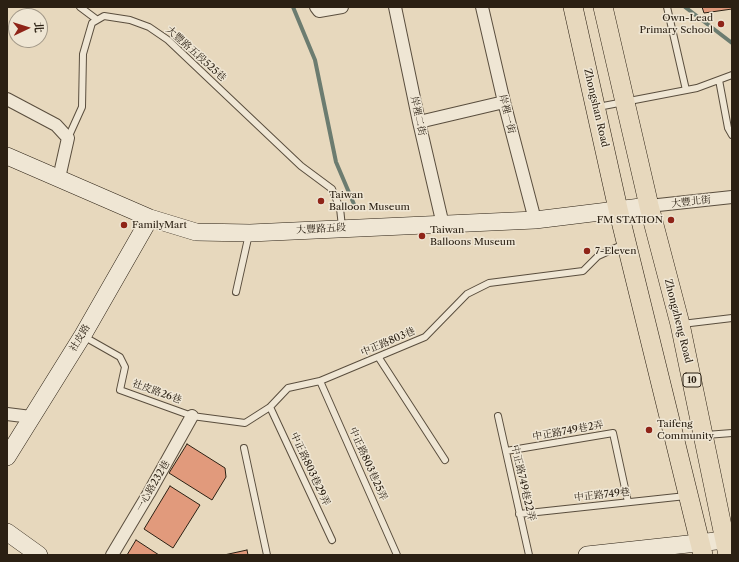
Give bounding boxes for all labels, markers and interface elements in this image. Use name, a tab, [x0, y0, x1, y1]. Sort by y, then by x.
north arrow	[8, 8, 48, 48]
place label: Own-Lead Primary School	[639, 12, 713, 36]
marker: Own-Lead Primary School	[716, 19, 726, 29]
text: 北	[32, 21, 46, 33]
street label: 大豐路五段525巷	[164, 24, 228, 84]
street label: Zhongshan Road	[581, 68, 611, 148]
street label: 岸裡一街	[496, 93, 518, 135]
street label: 岸裡二街	[408, 95, 428, 137]
place label: Taiwan Balloon Museum	[329, 189, 410, 212]
street label: 大豐北街	[670, 194, 712, 210]
marker: Taiwan Balloon Museum	[316, 196, 326, 206]
place label: FM STATION	[597, 214, 663, 226]
marker: FM STATION	[666, 215, 676, 225]
place label: FamilyMart	[132, 219, 187, 231]
marker: FamilyMart	[119, 220, 129, 230]
street label: 大豐路五段	[296, 222, 346, 236]
place label: Taiwan Balloons Museum	[430, 224, 515, 248]
marker: Taiwan Balloons Museum	[417, 231, 427, 241]
place label: 7-Eleven	[595, 245, 636, 257]
marker: 7-Eleven	[582, 246, 592, 256]
street label: Zhongzheng Road	[662, 278, 694, 364]
street label: 社皮路	[67, 322, 93, 354]
street label: 中正路803巷	[359, 325, 417, 359]
road number: 10	[683, 373, 701, 387]
street label: 社皮路26巷	[131, 378, 183, 406]
place label: Taifeng Community	[657, 418, 714, 442]
street label: 中正路749巷2弄	[532, 419, 604, 443]
street label: 中正路803巷25弄	[346, 425, 390, 503]
marker: Taifeng Community	[644, 425, 654, 435]
street label: 中正路803巷29弄	[288, 430, 332, 508]
street label: 中正路749巷22弄	[508, 444, 538, 522]
street label: 一心路232巷	[134, 458, 172, 514]
street label: 中正路749巷	[573, 486, 631, 504]

